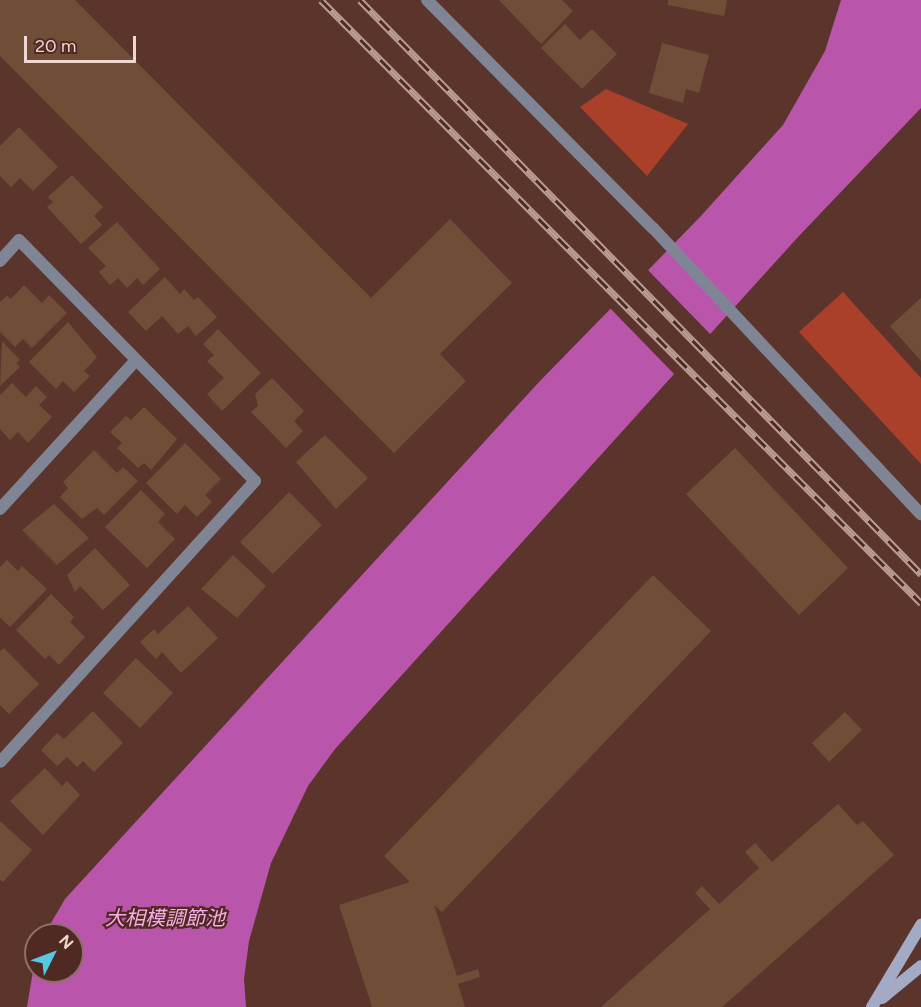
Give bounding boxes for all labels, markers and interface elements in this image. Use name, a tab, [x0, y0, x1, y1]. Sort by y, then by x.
scale bar	[27, 24, 140, 62]
text: 20 m	[35, 35, 76, 57]
water label: 大相模調節池	[105, 906, 225, 930]
north arrow	[24, 923, 84, 983]
text: N	[55, 931, 77, 953]

